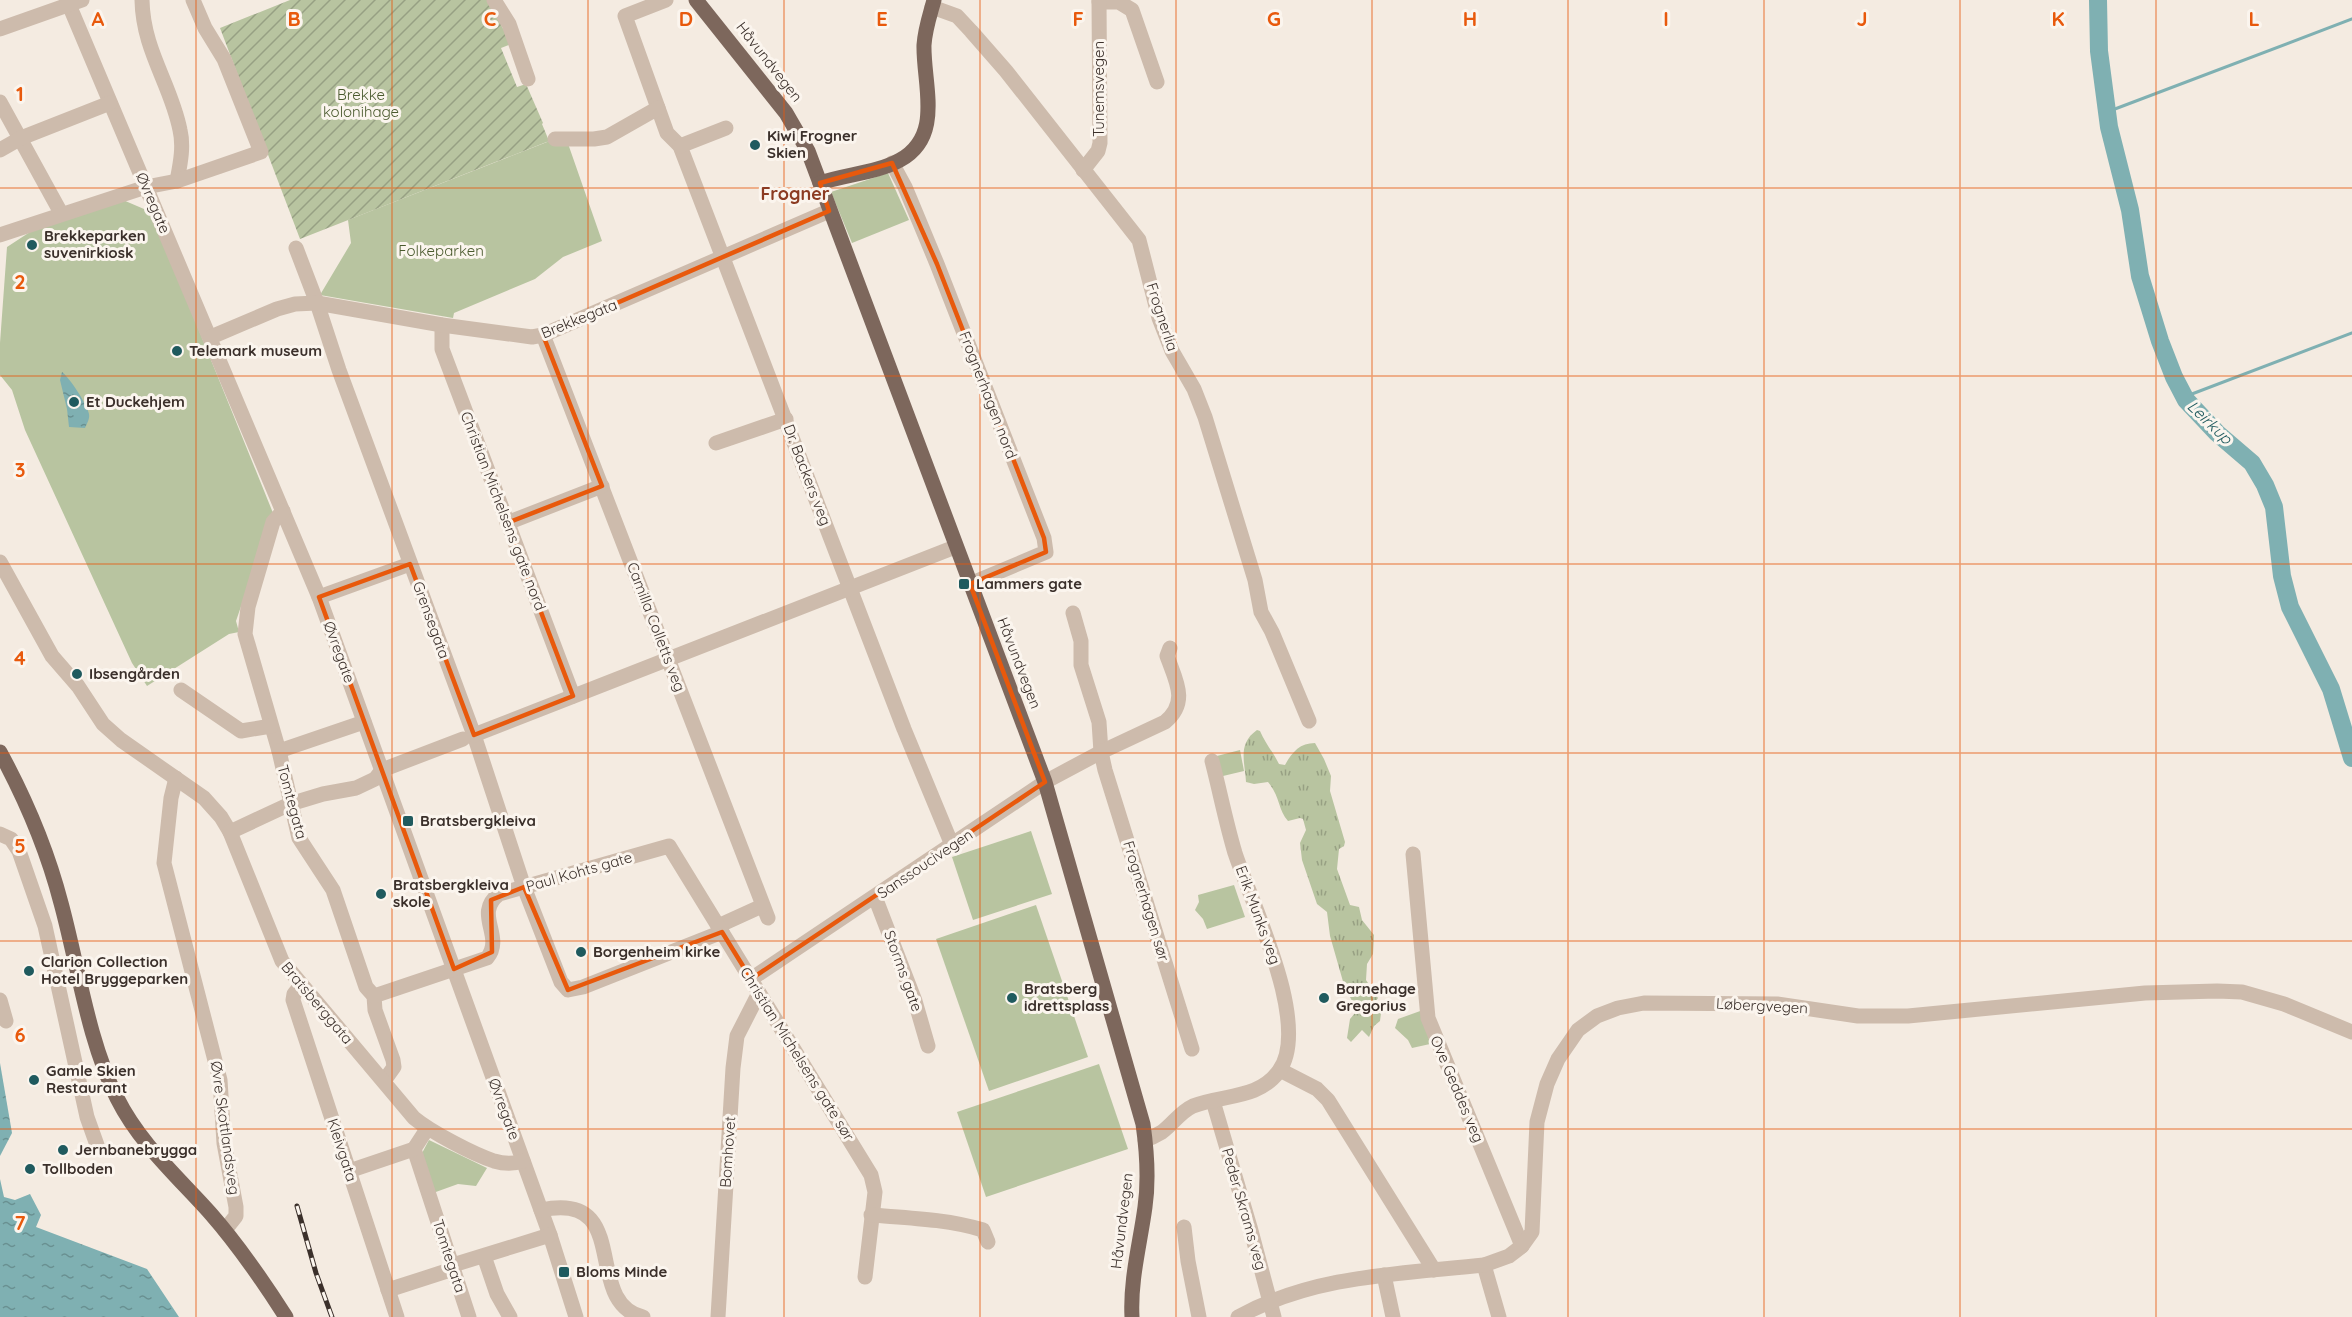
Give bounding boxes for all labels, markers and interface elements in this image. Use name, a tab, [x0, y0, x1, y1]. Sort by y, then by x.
text: A	[92, 6, 105, 31]
text: B	[287, 6, 301, 31]
text: C	[484, 6, 497, 31]
text: D	[679, 6, 693, 31]
text: E	[876, 6, 888, 31]
text: F	[1072, 6, 1084, 31]
text: G	[1267, 6, 1281, 31]
text: H	[1463, 6, 1477, 31]
text: I	[1663, 6, 1669, 31]
text: J	[1856, 6, 1868, 31]
text: K	[2051, 6, 2065, 31]
text: L	[2248, 6, 2260, 31]
street label: Håvundvegen	[732, 18, 807, 106]
street label: Tunemsvegen	[1089, 41, 1108, 137]
text: 1	[16, 81, 24, 106]
park label: Brekke kolonihage	[323, 85, 399, 121]
place label: Kiwi Frogner Skien	[767, 126, 858, 162]
marker: Kiwi Frogner Skien	[748, 138, 762, 152]
street label: Øvregate	[132, 169, 175, 236]
district label: Frogner	[760, 182, 830, 205]
place label: Brekkeparken suvenirkiosk	[44, 226, 146, 262]
marker: Brekkeparken suvenirkiosk	[25, 238, 39, 252]
park label: Folkeparken	[398, 241, 484, 260]
text: 2	[14, 269, 26, 294]
street label: Frognerlia	[1142, 280, 1182, 353]
street label: Brekkegata	[538, 295, 620, 342]
street label: Frognerhagen nord	[955, 328, 1022, 461]
place label: Telemark museum	[189, 341, 322, 360]
marker: Telemark museum	[170, 344, 184, 358]
place label: Et Duckehjem	[86, 392, 185, 411]
marker: Et Duckehjem	[67, 395, 81, 409]
water label: Leirkup	[2183, 396, 2237, 449]
street label: Christian Michelsens gate nord	[457, 409, 550, 613]
street label: Dr. Backers veg	[779, 421, 836, 528]
text: 3	[15, 457, 25, 482]
street label: Camilla Colletts veg	[623, 559, 690, 694]
place label: Lammers gate	[976, 574, 1082, 593]
marker: Lammers gate	[957, 577, 971, 591]
street label: Grensegata	[409, 579, 454, 661]
street label: Håvundvegen	[993, 614, 1046, 711]
street label: Øvregate	[320, 618, 359, 685]
text: 4	[14, 645, 26, 670]
place label: Ibsengården	[89, 664, 180, 683]
marker: Ibsengården	[70, 667, 84, 681]
street label: Tomtegata	[273, 763, 311, 841]
place label: Bratsbergkleiva	[420, 811, 536, 830]
marker: Bratsbergkleiva	[401, 814, 415, 828]
street label: Sanssoucivegen	[873, 825, 976, 903]
text: 5	[14, 833, 26, 858]
street label: Frognerhagen sør	[1119, 838, 1174, 964]
street label: Paul Kohts gate	[524, 847, 634, 896]
street label: Erik Munks veg	[1232, 863, 1285, 967]
place label: Bratsbergkleiva skole	[393, 875, 509, 911]
marker: Bratsbergkleiva skole	[374, 887, 388, 901]
street label: Storms gate	[880, 928, 927, 1014]
place label: Borgenheim kirke	[593, 942, 721, 961]
marker: Borgenheim kirke	[574, 945, 588, 959]
place label: Clarion Collection Hotel Bryggeparken	[41, 952, 188, 988]
street label: Bratsberggata	[277, 958, 357, 1048]
street label: Christian Michelsens gate sør	[736, 963, 859, 1144]
marker: Clarion Collection Hotel Bryggeparken	[22, 964, 36, 978]
place label: Bratsberg idrettsplass	[1024, 979, 1109, 1015]
place label: Barnehage Gregorius	[1336, 979, 1416, 1015]
marker: Bratsberg idrettsplass	[1005, 991, 1019, 1005]
marker: Barnehage Gregorius	[1317, 991, 1331, 1005]
street label: Løbergvegen	[1716, 994, 1808, 1017]
text: 6	[14, 1022, 26, 1047]
street label: Ove Geddes veg	[1426, 1033, 1489, 1145]
street label: Øvre Skottlandsveg	[207, 1060, 244, 1196]
place label: Gamle Skien Restaurant	[46, 1061, 136, 1097]
marker: Gamle Skien Restaurant	[27, 1073, 41, 1087]
street label: Øvregate	[485, 1075, 524, 1142]
street label: Kleivgata	[323, 1116, 362, 1184]
street label: Bomhovet	[716, 1116, 739, 1188]
place label: Jernbanebrygga	[75, 1140, 197, 1159]
marker: Jernbanebrygga	[56, 1143, 70, 1157]
street label: Peder Skrams veg	[1218, 1146, 1271, 1272]
place label: Tollboden	[42, 1159, 113, 1178]
marker: Tollboden	[23, 1162, 37, 1176]
street label: Håvundvegen	[1106, 1172, 1137, 1270]
text: 7	[15, 1210, 26, 1235]
street label: Tomtegata	[429, 1217, 470, 1295]
place label: Bloms Minde	[576, 1262, 667, 1281]
marker: Bloms Minde	[557, 1265, 571, 1279]

